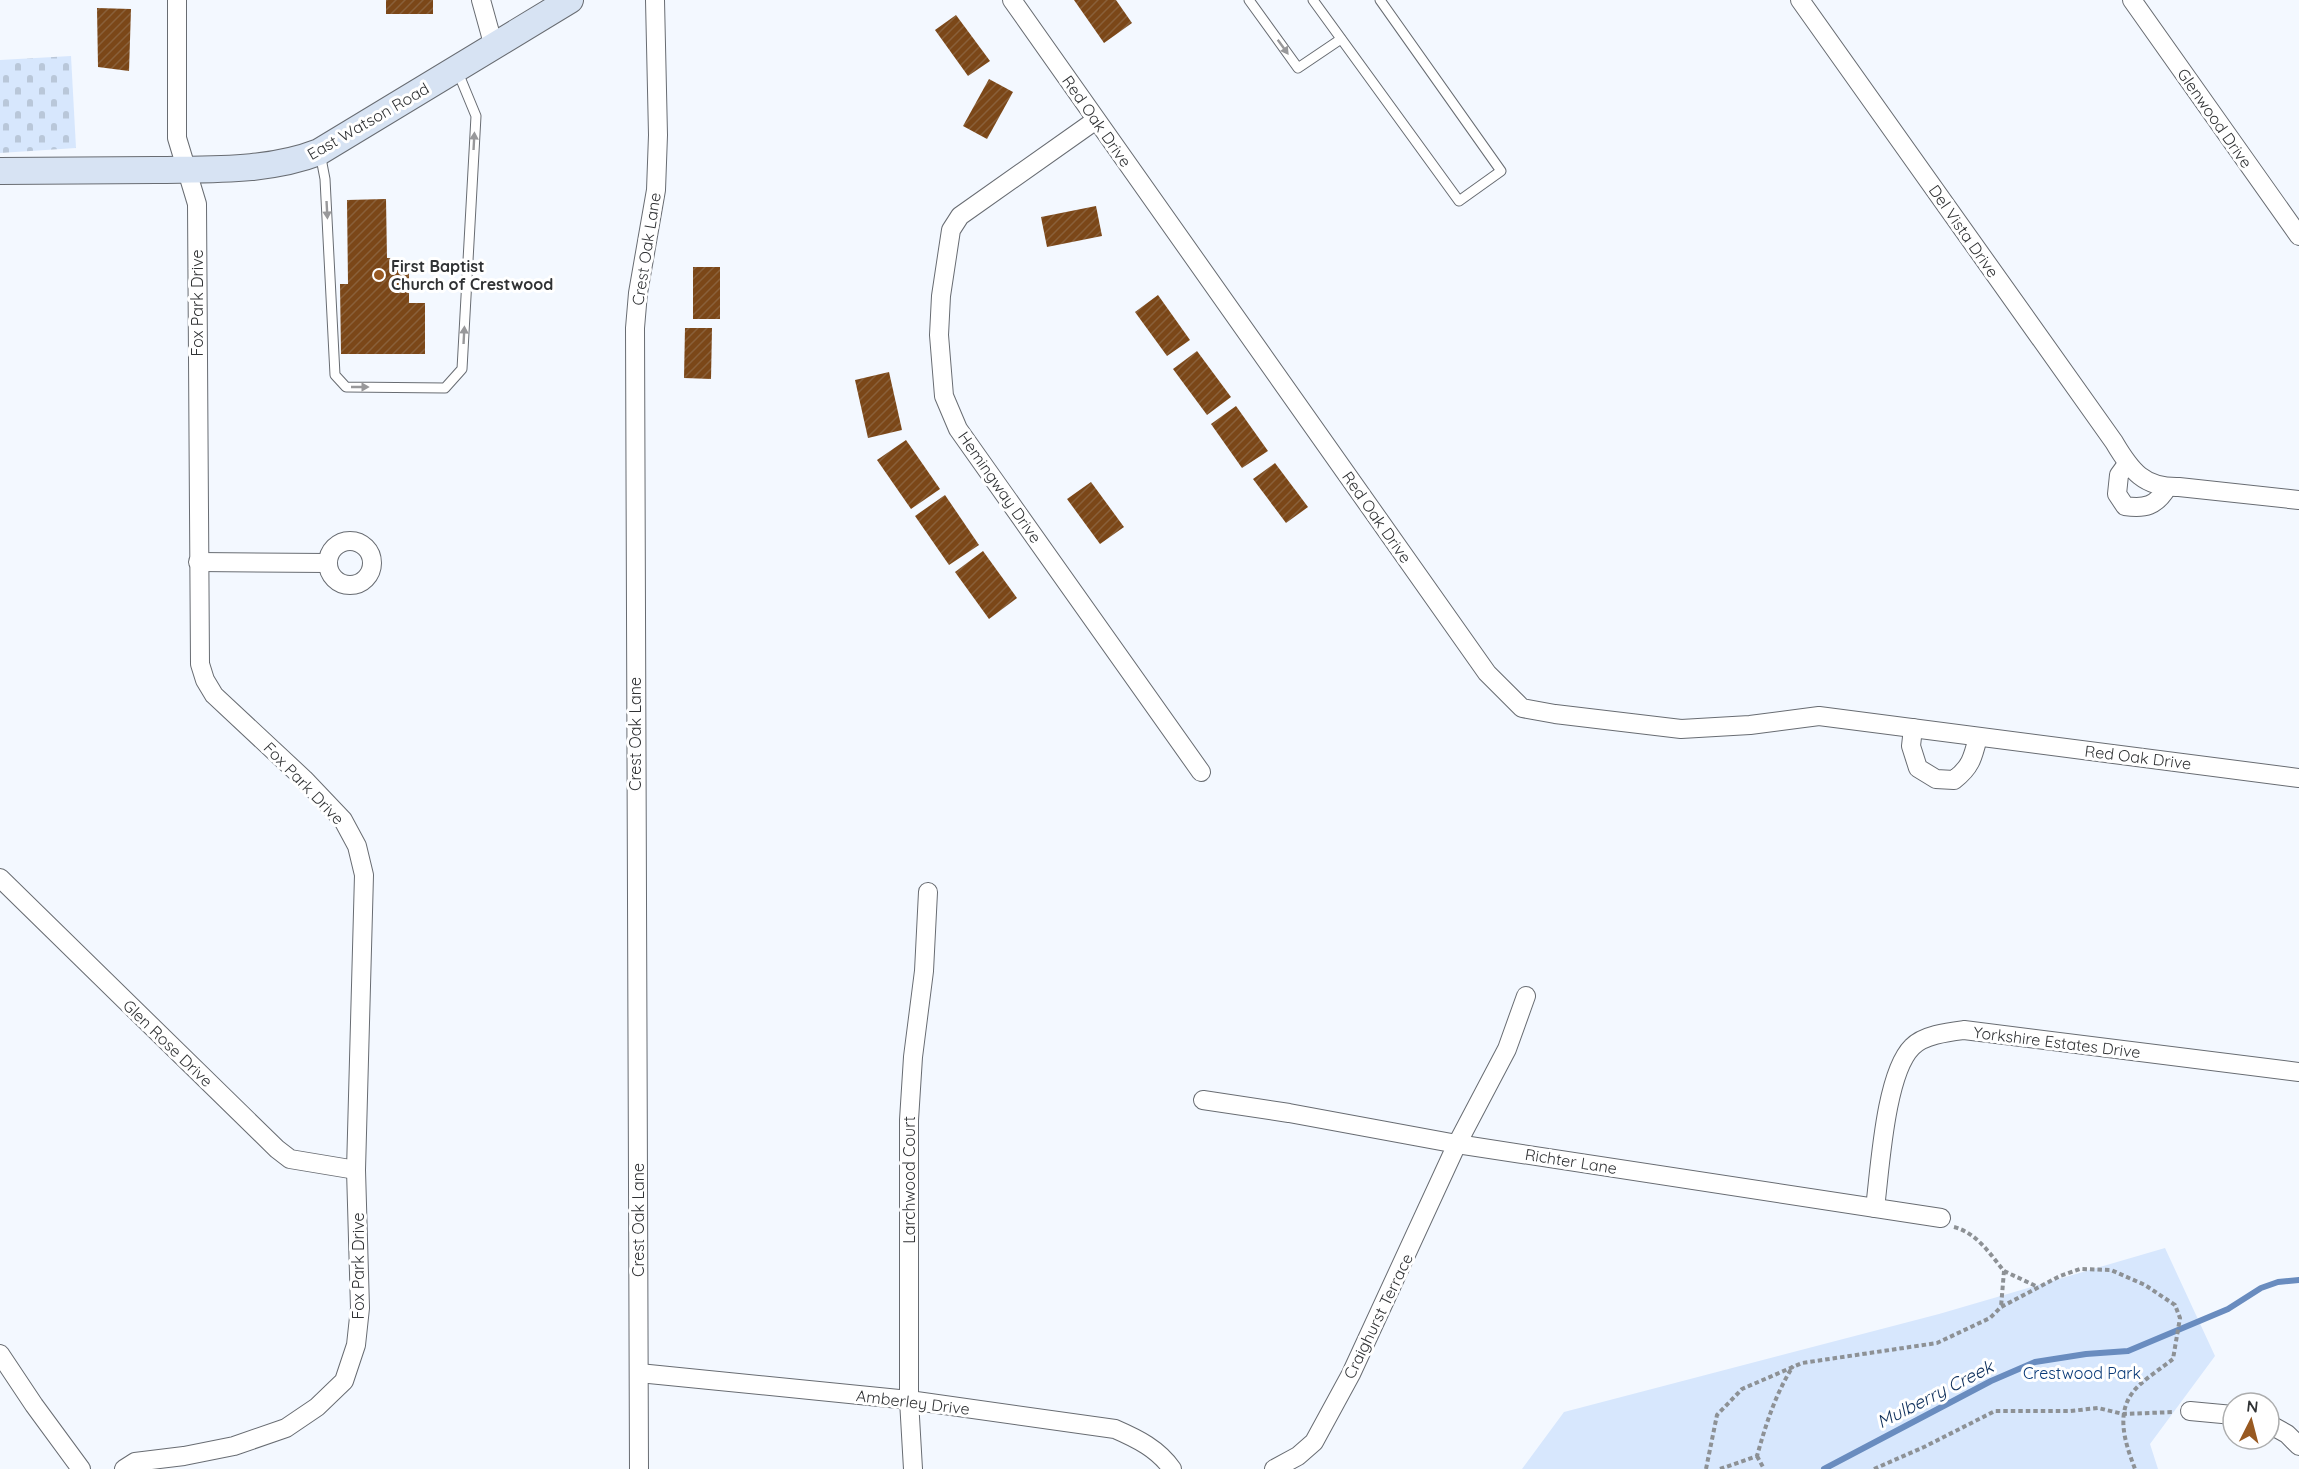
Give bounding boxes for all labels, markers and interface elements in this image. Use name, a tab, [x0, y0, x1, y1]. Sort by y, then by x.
one-way arrow	[1277, 39, 1289, 55]
street label: Glenwood Drive	[2173, 64, 2257, 172]
street label: Red Oak Drive	[1058, 71, 1136, 171]
street label: East Watson Road	[304, 78, 432, 164]
one-way arrow	[470, 131, 479, 150]
street label: Del Vista Drive	[1925, 181, 2003, 281]
street label: Crest Oak Lane	[627, 191, 665, 307]
one-way arrow	[322, 200, 331, 219]
street label: Fox Park Drive	[187, 249, 207, 357]
place label: First Baptist Church of Crestwood	[391, 256, 553, 294]
marker: First Baptist Church of Crestwood	[372, 268, 386, 282]
one-way arrow	[459, 326, 468, 345]
one-way arrow	[350, 382, 369, 392]
street label: Hemingway Drive	[954, 427, 1046, 547]
street label: Red Oak Drive	[1338, 467, 1416, 567]
street label: Crest Oak Lane	[625, 677, 645, 791]
street label: Fox Park Drive	[260, 738, 348, 828]
street label: Red Oak Drive	[2084, 741, 2192, 773]
street label: Glen Rose Drive	[119, 995, 217, 1091]
street label: Yorkshire Estates Drive	[1972, 1022, 2142, 1062]
street label: Larchwood Court	[899, 1116, 919, 1244]
street label: Richter Lane	[1524, 1144, 1618, 1178]
street label: Crest Oak Lane	[628, 1163, 648, 1277]
street label: Fox Park Drive	[348, 1212, 368, 1320]
street label: Craighurst Terrace	[1339, 1250, 1417, 1382]
water label: Mulberry Creek	[1873, 1354, 1998, 1433]
park label: Crestwood Park	[2023, 1363, 2141, 1383]
street label: Amberley Drive	[855, 1385, 971, 1419]
north arrow	[2221, 1391, 2281, 1451]
text: N	[2246, 1396, 2259, 1417]

